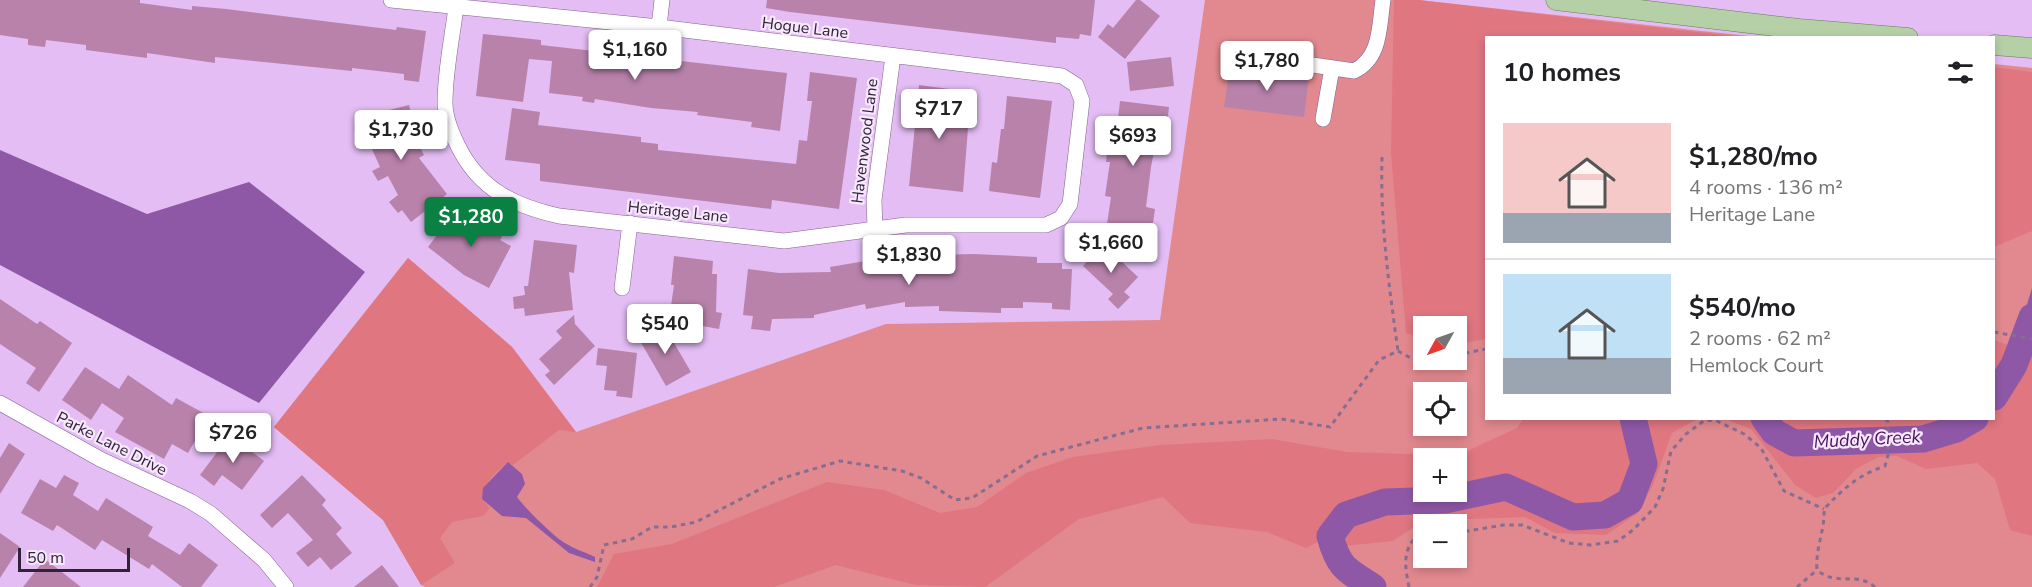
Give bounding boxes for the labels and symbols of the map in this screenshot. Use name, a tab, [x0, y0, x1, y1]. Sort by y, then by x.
street label: Hogue Lane	[760, 12, 849, 44]
pin: $1,160	[586, 30, 684, 81]
pin: $1,780	[1218, 41, 1316, 92]
street label: Havenwood Lane	[846, 77, 884, 205]
pin: $717	[903, 89, 975, 140]
pin: $1,730	[352, 110, 450, 161]
pin: $693	[1097, 116, 1169, 167]
street label: Heritage Lane	[627, 196, 729, 228]
pin: $1,280	[422, 197, 520, 248]
pin: $1,660	[1062, 223, 1160, 274]
pin: $1,830	[860, 235, 958, 286]
pin: $540	[629, 304, 701, 355]
north arrow	[1413, 316, 1467, 370]
street label: Parke Lane Drive	[53, 407, 171, 481]
pin: $726	[197, 413, 269, 464]
water label: Muddy Creek	[1813, 424, 1922, 454]
scale bar	[18, 545, 130, 572]

